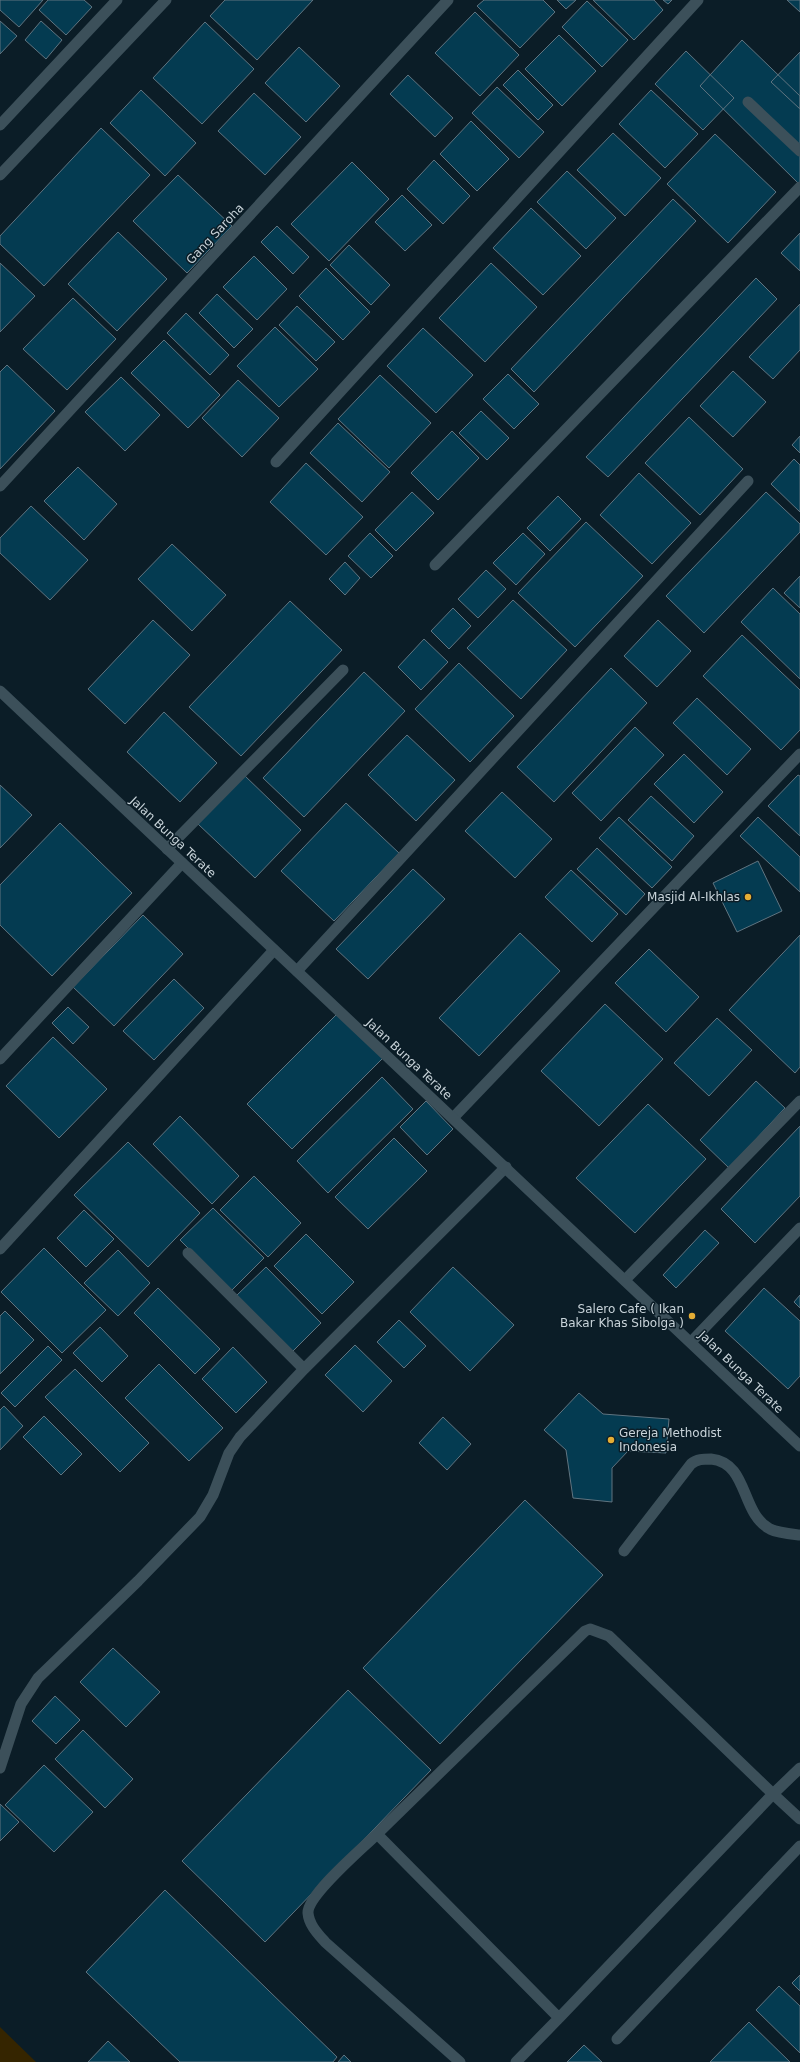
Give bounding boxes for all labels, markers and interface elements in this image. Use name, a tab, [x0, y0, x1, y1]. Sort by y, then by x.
street label: Gang Saroha	[183, 201, 247, 267]
street label: Jalan Bunga Terate	[126, 793, 219, 880]
place label: Masjid Al-Ikhlas	[647, 890, 740, 904]
marker: Masjid Al-Ikhlas	[743, 892, 753, 902]
street label: Jalan Bunga Terate	[362, 1015, 455, 1102]
place label: Salero Cafe ( Ikan Bakar Khas Sibolga )	[560, 1302, 684, 1330]
marker: Salero Cafe ( Ikan Bakar Khas Sibolga )	[687, 1311, 697, 1321]
street label: Jalan Bunga Terate	[695, 1327, 786, 1416]
place label: Gereja Methodist Indonesia	[619, 1426, 722, 1454]
marker: Gereja Methodist Indonesia	[606, 1435, 616, 1445]

